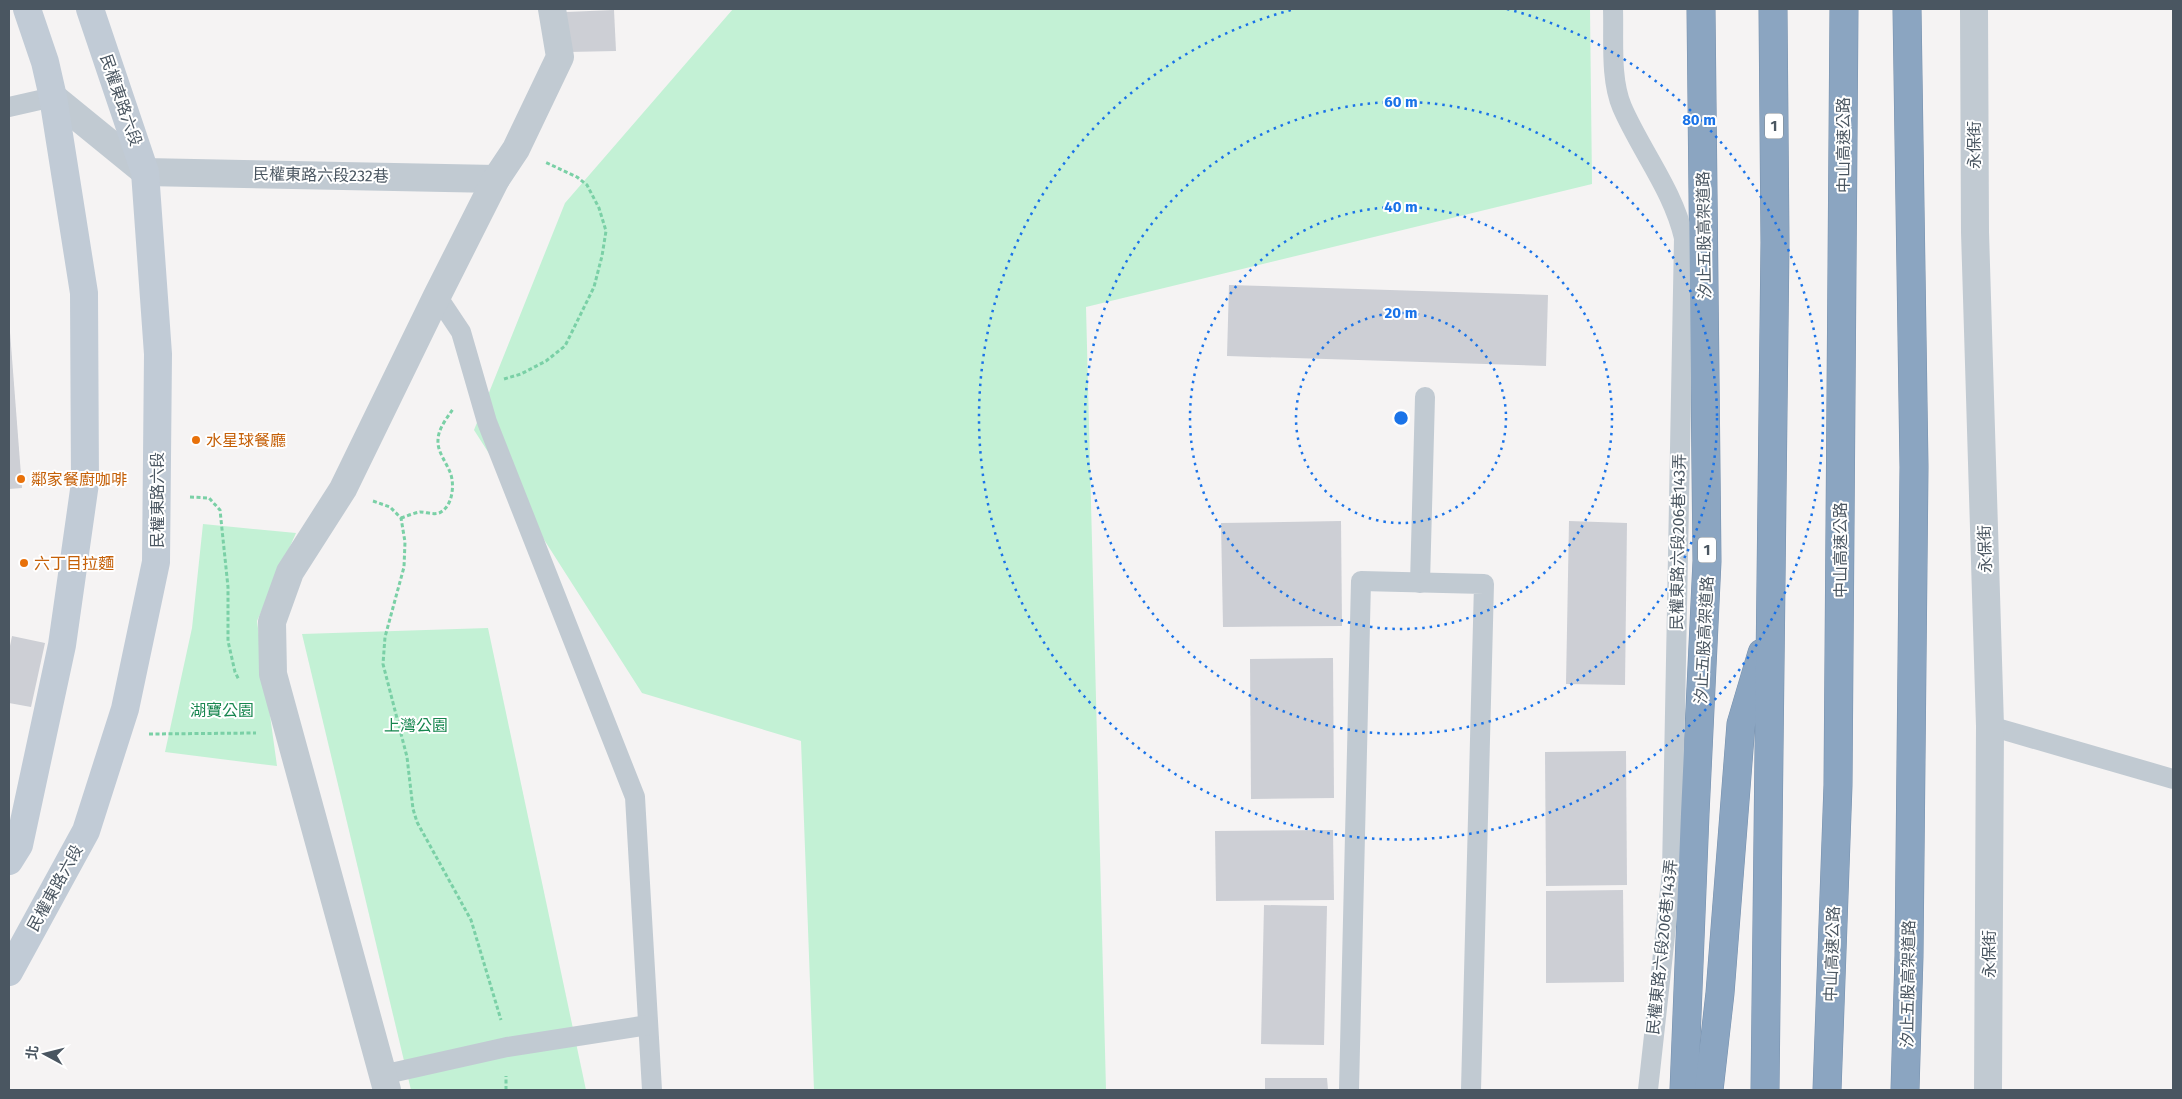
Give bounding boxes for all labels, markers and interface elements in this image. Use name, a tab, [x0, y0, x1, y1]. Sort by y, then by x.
street label: 民權東路六段	[96, 52, 146, 148]
text: 60 m	[1384, 93, 1418, 111]
street label: 中山高速公路	[1834, 97, 1853, 193]
text: 80 m	[1682, 111, 1716, 129]
road number: 1	[1765, 114, 1783, 138]
street label: 永保街	[1965, 121, 1984, 169]
street label: 民權東路六段232巷	[253, 164, 389, 186]
street label: 汐止五股高架道路	[1693, 171, 1715, 299]
text: 40 m	[1384, 198, 1418, 216]
text: 20 m	[1385, 304, 1417, 322]
centre of rings	[1392, 409, 1410, 427]
place label: 水星球餐廳	[206, 431, 286, 450]
marker: 水星球餐廳	[190, 434, 202, 446]
street label: 民權東路六段	[148, 452, 167, 548]
street label: 民權東路六段206巷143弄	[1667, 454, 1689, 630]
place label: 鄰家餐廚咖啡	[31, 470, 127, 489]
marker: 鄰家餐廚咖啡	[15, 473, 27, 485]
street label: 中山高速公路	[1831, 502, 1850, 598]
street label: 永保街	[1975, 525, 1995, 573]
road number: 1	[1698, 538, 1716, 562]
place label: 六丁目拉麵	[34, 554, 114, 573]
marker: 六丁目拉麵	[18, 557, 30, 569]
street label: 汐止五股高架道路	[1691, 576, 1717, 704]
park label: 湖寶公園	[190, 701, 254, 720]
park label: 上灣公園	[384, 716, 448, 735]
street label: 民權東路六段	[23, 841, 87, 935]
street label: 民權東路六段206巷143弄	[1643, 858, 1681, 1036]
street label: 中山高速公路	[1821, 906, 1843, 1002]
street label: 汐止五股高架道路	[1897, 920, 1919, 1048]
street label: 永保街	[1980, 930, 1999, 978]
north arrow	[20, 1029, 70, 1079]
text: 北	[23, 1044, 42, 1060]

